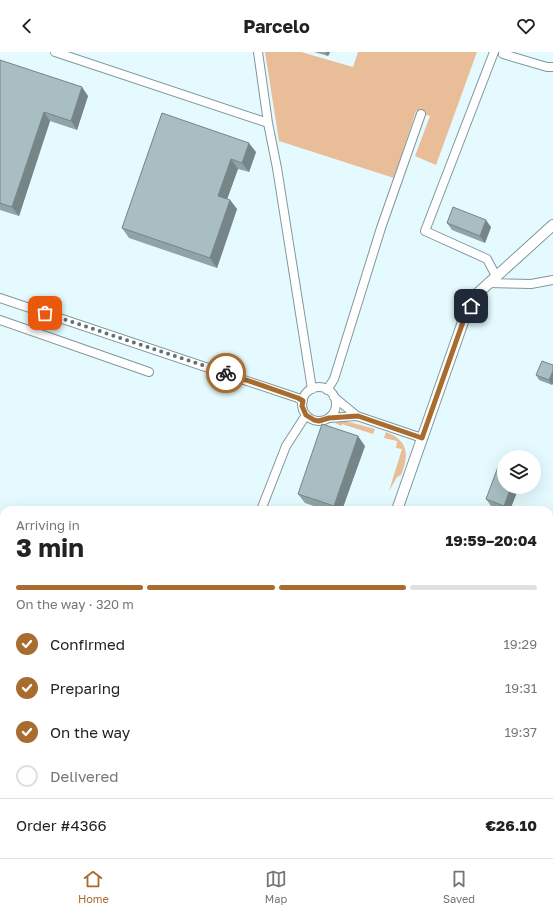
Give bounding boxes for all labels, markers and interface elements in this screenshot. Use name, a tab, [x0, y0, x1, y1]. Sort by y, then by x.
icon: back	[16, 15, 38, 37]
text: Parcelo	[243, 15, 310, 37]
icon: heart	[515, 15, 537, 37]
pin	[454, 289, 488, 323]
icon: home	[460, 295, 482, 317]
pin	[28, 296, 62, 330]
icon: bag	[34, 302, 56, 324]
courier	[206, 353, 246, 393]
icon: bike	[215, 362, 237, 384]
map controls	[497, 450, 541, 494]
button: layers	[497, 450, 541, 494]
text: Arriving in	[16, 517, 80, 533]
text: 19:59–20:04	[445, 531, 537, 549]
text: 3 min	[16, 532, 84, 563]
text: On the way · 320 m	[16, 596, 134, 612]
icon: check	[16, 633, 38, 655]
text: Confirmed	[50, 635, 125, 653]
text: 19:29	[504, 636, 537, 652]
icon: check	[16, 677, 38, 699]
text: Preparing	[50, 679, 120, 697]
text: 19:31	[505, 680, 537, 696]
icon: check	[16, 721, 38, 743]
text: On the way	[50, 723, 130, 741]
text: 19:37	[504, 724, 537, 740]
text: Delivered	[50, 767, 118, 785]
text: Order #4366	[16, 816, 107, 834]
text: €26.10	[485, 816, 537, 834]
tab: Home	[78, 868, 109, 905]
tab: Map	[265, 868, 287, 905]
tab: Saved	[443, 868, 475, 905]

